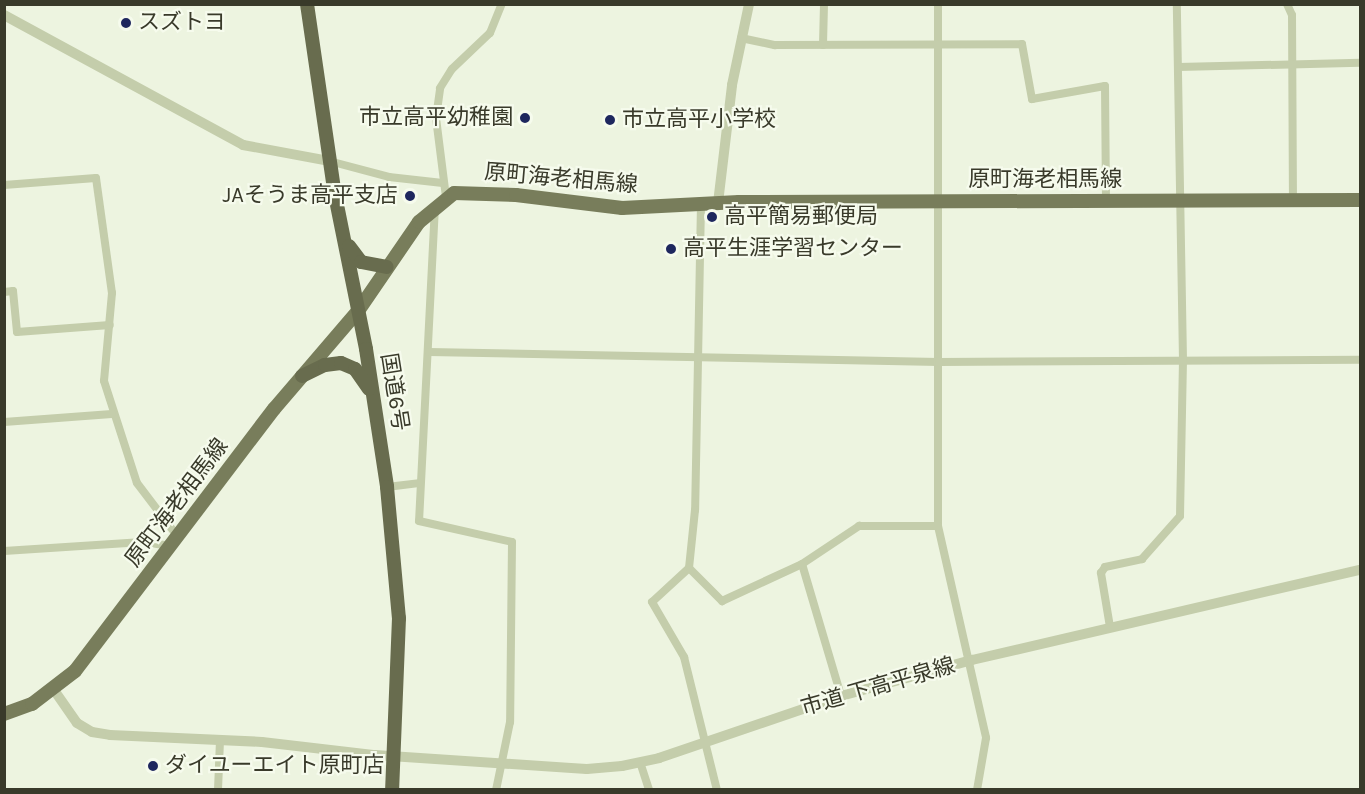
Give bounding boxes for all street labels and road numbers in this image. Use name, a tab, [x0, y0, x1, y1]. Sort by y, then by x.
street label: 原町海老相馬線	[483, 159, 639, 199]
street label: 原町海老相馬線	[968, 167, 1122, 193]
street label: 国道6号	[375, 351, 413, 433]
street label: 原町海老相馬線	[120, 434, 234, 572]
street label: 市道 下高平泉線	[798, 652, 958, 722]

